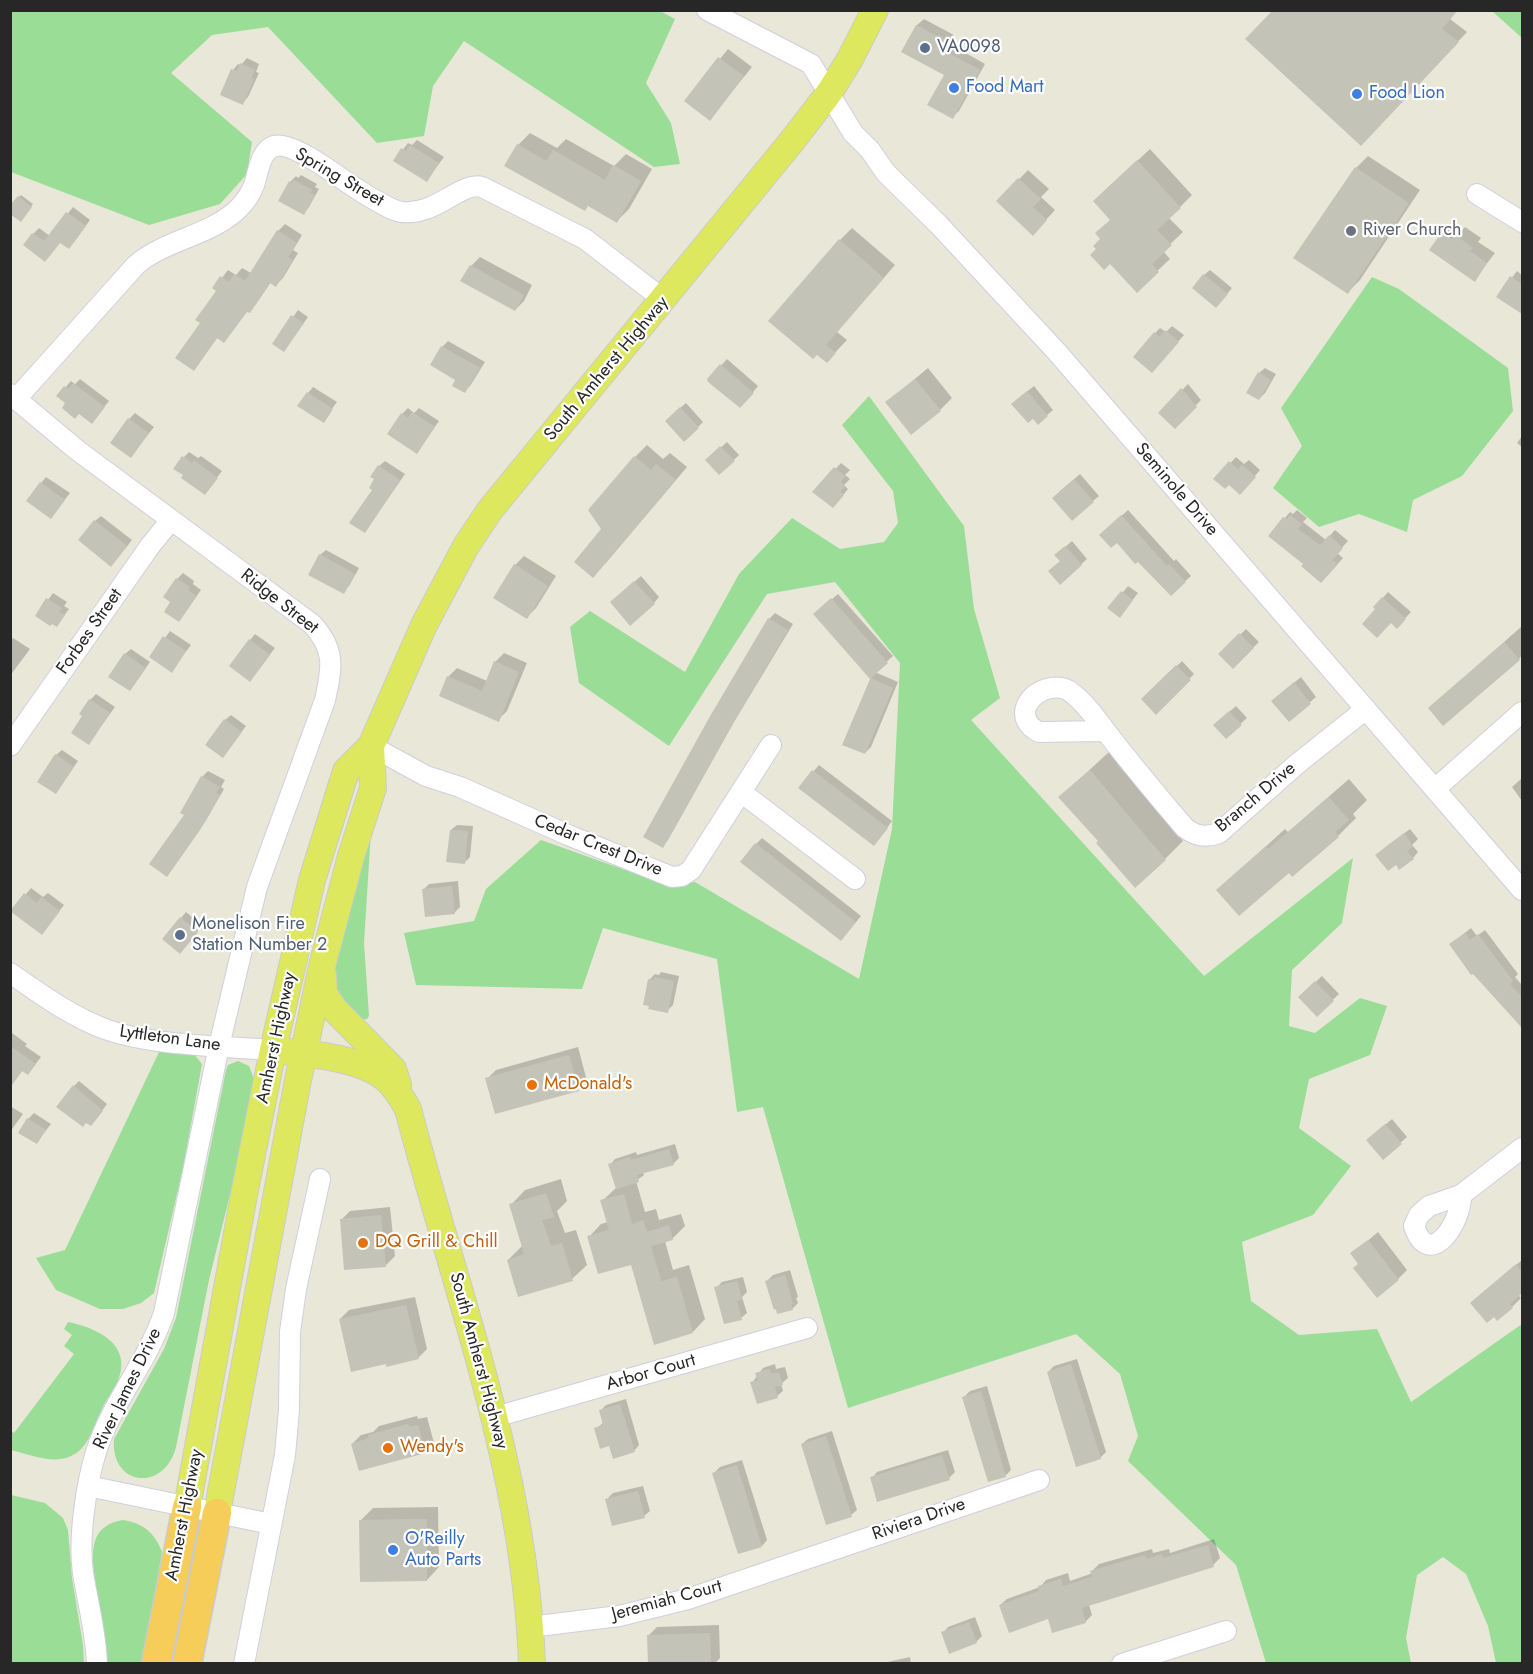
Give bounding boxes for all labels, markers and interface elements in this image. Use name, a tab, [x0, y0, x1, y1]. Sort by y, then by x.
place label: VA0098	[937, 37, 1001, 59]
marker: VA0098	[918, 41, 932, 55]
place label: Food Mart	[966, 77, 1044, 99]
marker: Food Mart	[947, 81, 961, 95]
place label: Food Lion	[1369, 83, 1445, 105]
marker: Food Lion	[1350, 87, 1364, 101]
street label: Spring Street	[291, 144, 387, 212]
place label: River Church	[1363, 220, 1461, 242]
marker: River Church	[1344, 224, 1358, 238]
street label: South Amherst Highway	[540, 292, 674, 446]
street label: Seminole Drive	[1130, 439, 1222, 541]
street label: Ridge Street	[236, 565, 322, 639]
street label: Forbes Street	[53, 585, 127, 679]
street label: Branch Drive	[1212, 758, 1300, 838]
street label: Cedar Crest Drive	[531, 810, 665, 882]
place label: Monelison Fire Station Number 2	[192, 914, 327, 956]
marker: Monelison Fire Station Number 2	[173, 928, 187, 942]
street label: Amherst Highway	[253, 970, 301, 1106]
street label: Lyttleton Lane	[118, 1021, 222, 1057]
place label: McDonald's	[544, 1074, 632, 1096]
marker: McDonald's	[525, 1078, 539, 1092]
place label: DQ Grill & Chill	[375, 1232, 498, 1254]
marker: DQ Grill & Chill	[356, 1236, 370, 1250]
street label: South Amherst Highway	[444, 1270, 512, 1452]
street label: River James Drive	[89, 1325, 167, 1453]
street label: Arbor Court	[604, 1350, 698, 1396]
place label: Wendy's	[400, 1437, 464, 1459]
marker: Wendy's	[381, 1441, 395, 1455]
street label: Amherst Highway	[162, 1447, 208, 1583]
street label: Riviera Drive	[870, 1494, 968, 1546]
place label: O'Reilly Auto Parts	[405, 1529, 481, 1572]
marker: O'Reilly Auto Parts	[386, 1543, 400, 1557]
street label: Jeremiah Court	[610, 1576, 724, 1626]

